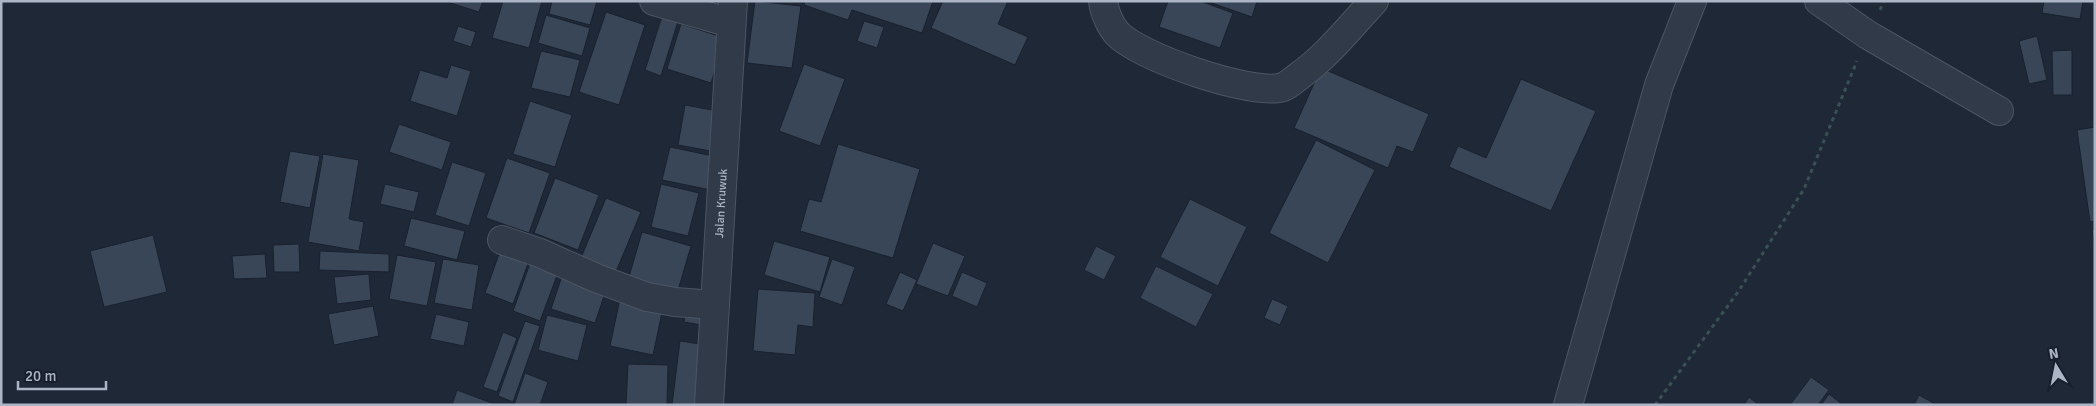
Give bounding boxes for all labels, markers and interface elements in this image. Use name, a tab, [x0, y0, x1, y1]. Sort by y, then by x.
street label: Jalan Kruwuk	[712, 168, 731, 238]
north arrow	[2031, 341, 2081, 391]
text: N	[2048, 344, 2060, 363]
scale bar	[18, 358, 105, 390]
text: 20 m	[25, 367, 56, 385]

